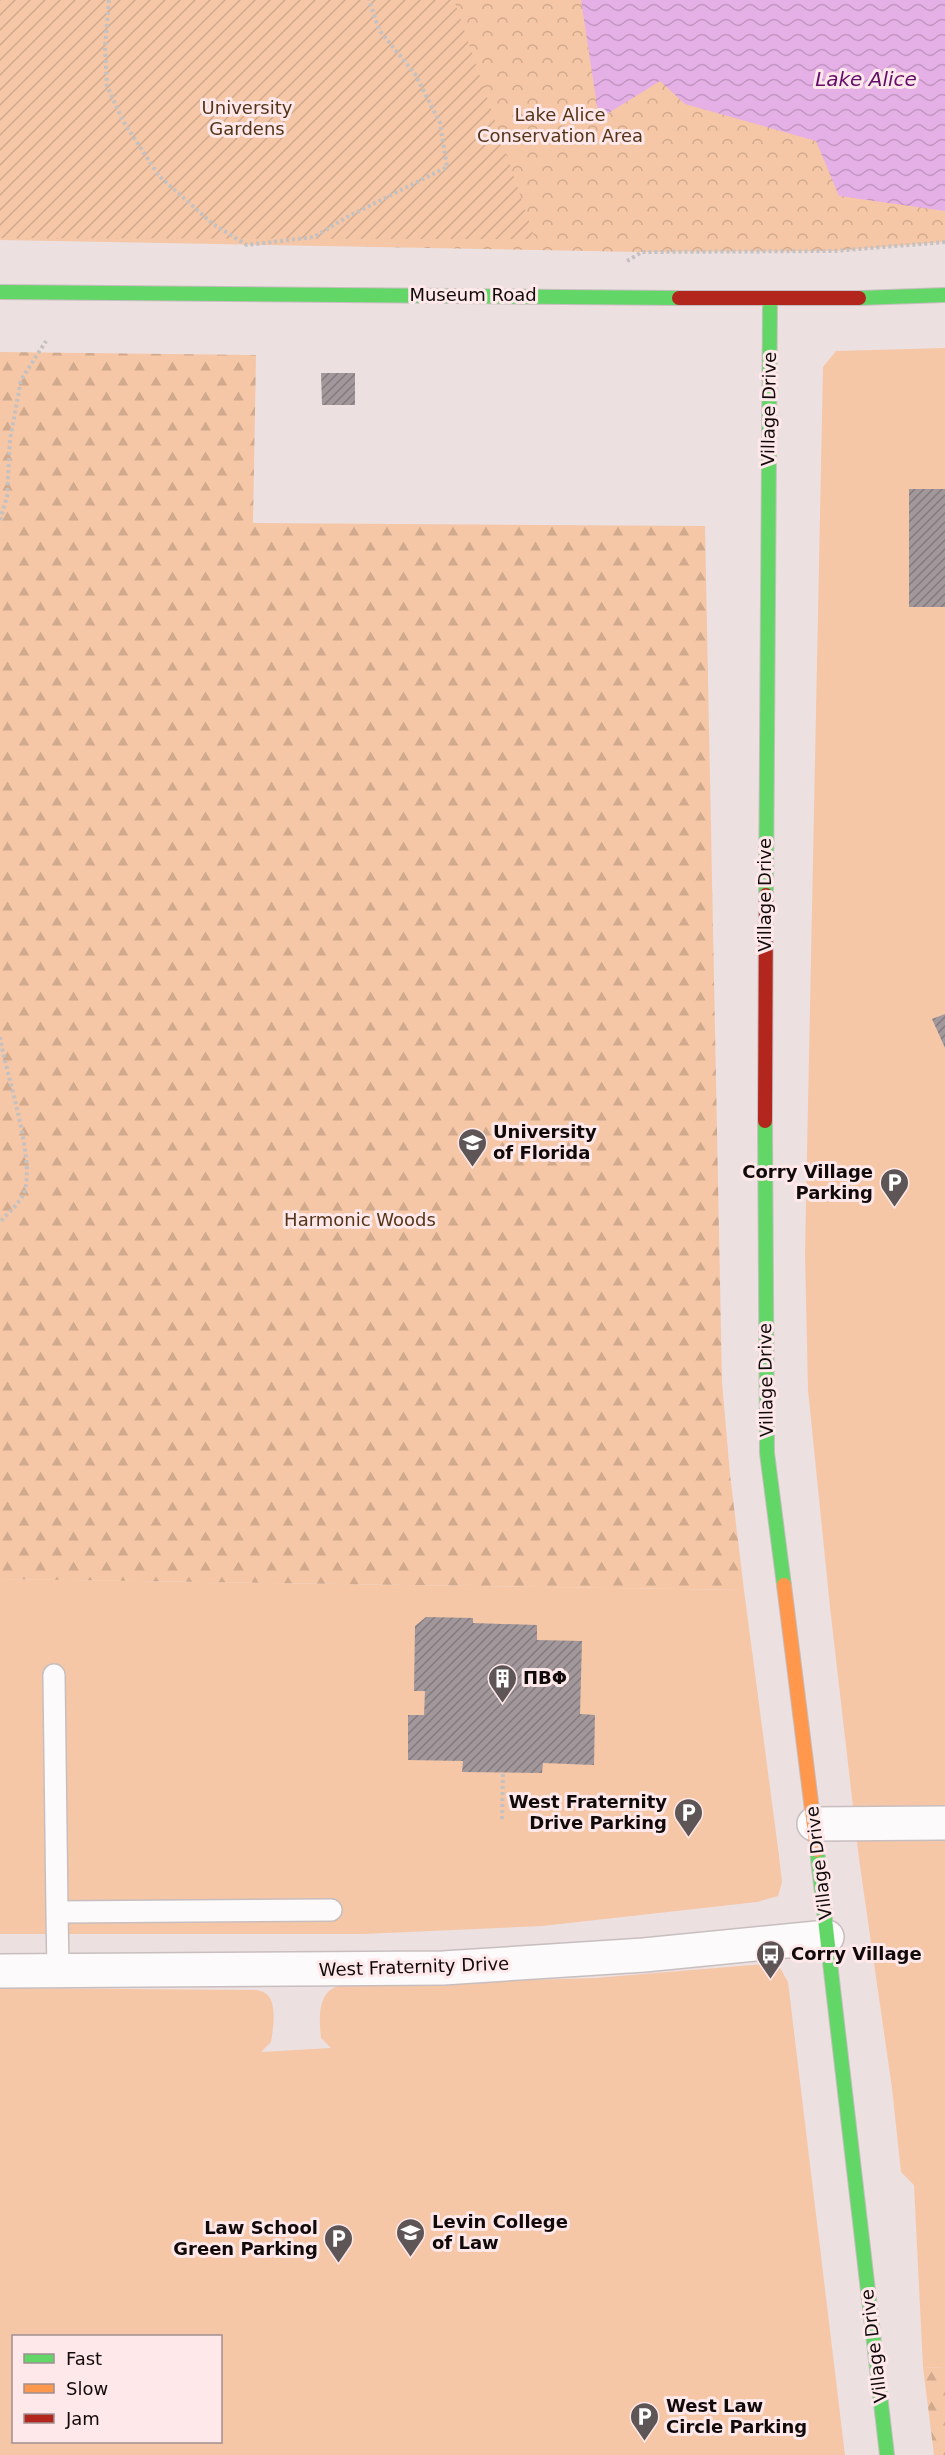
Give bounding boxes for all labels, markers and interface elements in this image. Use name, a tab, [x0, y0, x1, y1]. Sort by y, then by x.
water label: Lake Alice	[815, 67, 917, 91]
park label: University Gardens	[202, 97, 293, 139]
park label: Lake Alice Conservation Area	[477, 104, 643, 146]
street label: Museum Road	[409, 284, 537, 305]
street label: Village Drive	[757, 352, 780, 466]
street label: Village Drive	[754, 838, 775, 952]
place label: University of Florida	[493, 1121, 597, 1163]
school or university icon: University of Florida	[456, 1126, 488, 1168]
place label: Corry Village Parking	[742, 1161, 873, 1203]
parking icon: Corry Village Parking	[878, 1166, 910, 1208]
park label: Harmonic Woods	[284, 1209, 436, 1230]
street label: Village Drive	[754, 1323, 777, 1437]
building icon: ΠΒΦ	[486, 1662, 518, 1704]
place label: ΠΒΦ	[523, 1667, 567, 1688]
place label: West Fraternity Drive Parking	[509, 1791, 667, 1833]
parking icon: West Fraternity Drive Parking	[672, 1796, 704, 1838]
street label: Village Drive	[801, 1805, 836, 1921]
bus stop icon: Corry Village	[754, 1938, 786, 1980]
place label: Corry Village	[791, 1943, 922, 1964]
street label: West Fraternity Drive	[318, 1953, 510, 1980]
place label: Levin College of Law	[432, 2211, 568, 2253]
school or university icon: Levin College of Law	[395, 2216, 427, 2258]
place label: Law School Green Parking	[173, 2217, 318, 2259]
parking icon: Law School Green Parking	[323, 2222, 355, 2264]
street label: Village Drive	[856, 2288, 891, 2404]
legend	[12, 2335, 222, 2443]
text: Fast	[66, 2348, 102, 2369]
text: Slow	[66, 2378, 108, 2399]
place label: West Law Circle Parking	[666, 2395, 807, 2437]
parking icon: West Law Circle Parking	[629, 2400, 661, 2442]
text: Jam	[65, 2408, 100, 2429]

